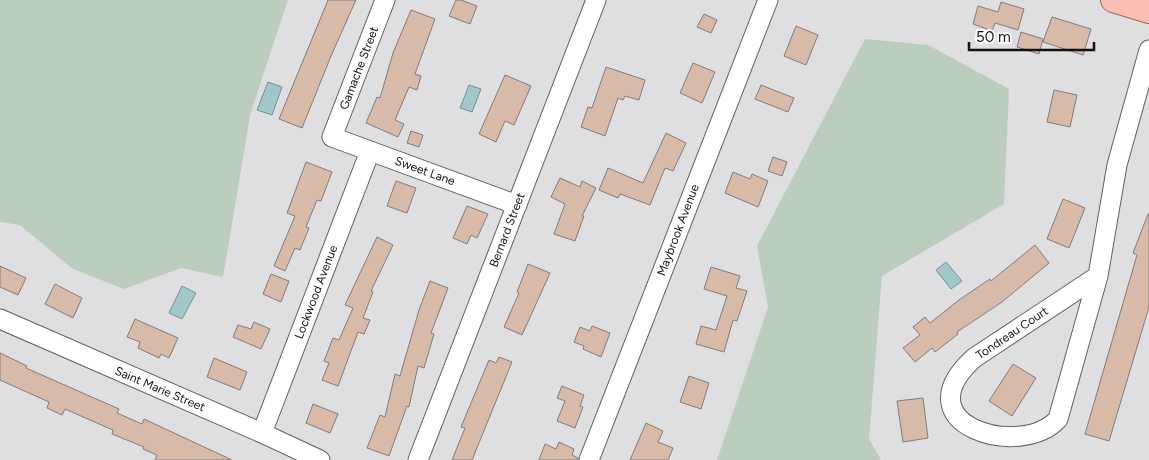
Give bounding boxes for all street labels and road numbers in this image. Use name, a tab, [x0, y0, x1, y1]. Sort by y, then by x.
street label: Gamache Street	[337, 24, 381, 112]
street label: Sweet Lane	[393, 154, 457, 188]
street label: Maybrook Avenue	[654, 182, 702, 278]
street label: Bernard Street	[486, 190, 528, 269]
street label: Lockwood Avenue	[292, 243, 340, 341]
street label: Tondreau Court	[973, 303, 1051, 362]
street label: Saint Marie Street	[113, 364, 208, 415]

